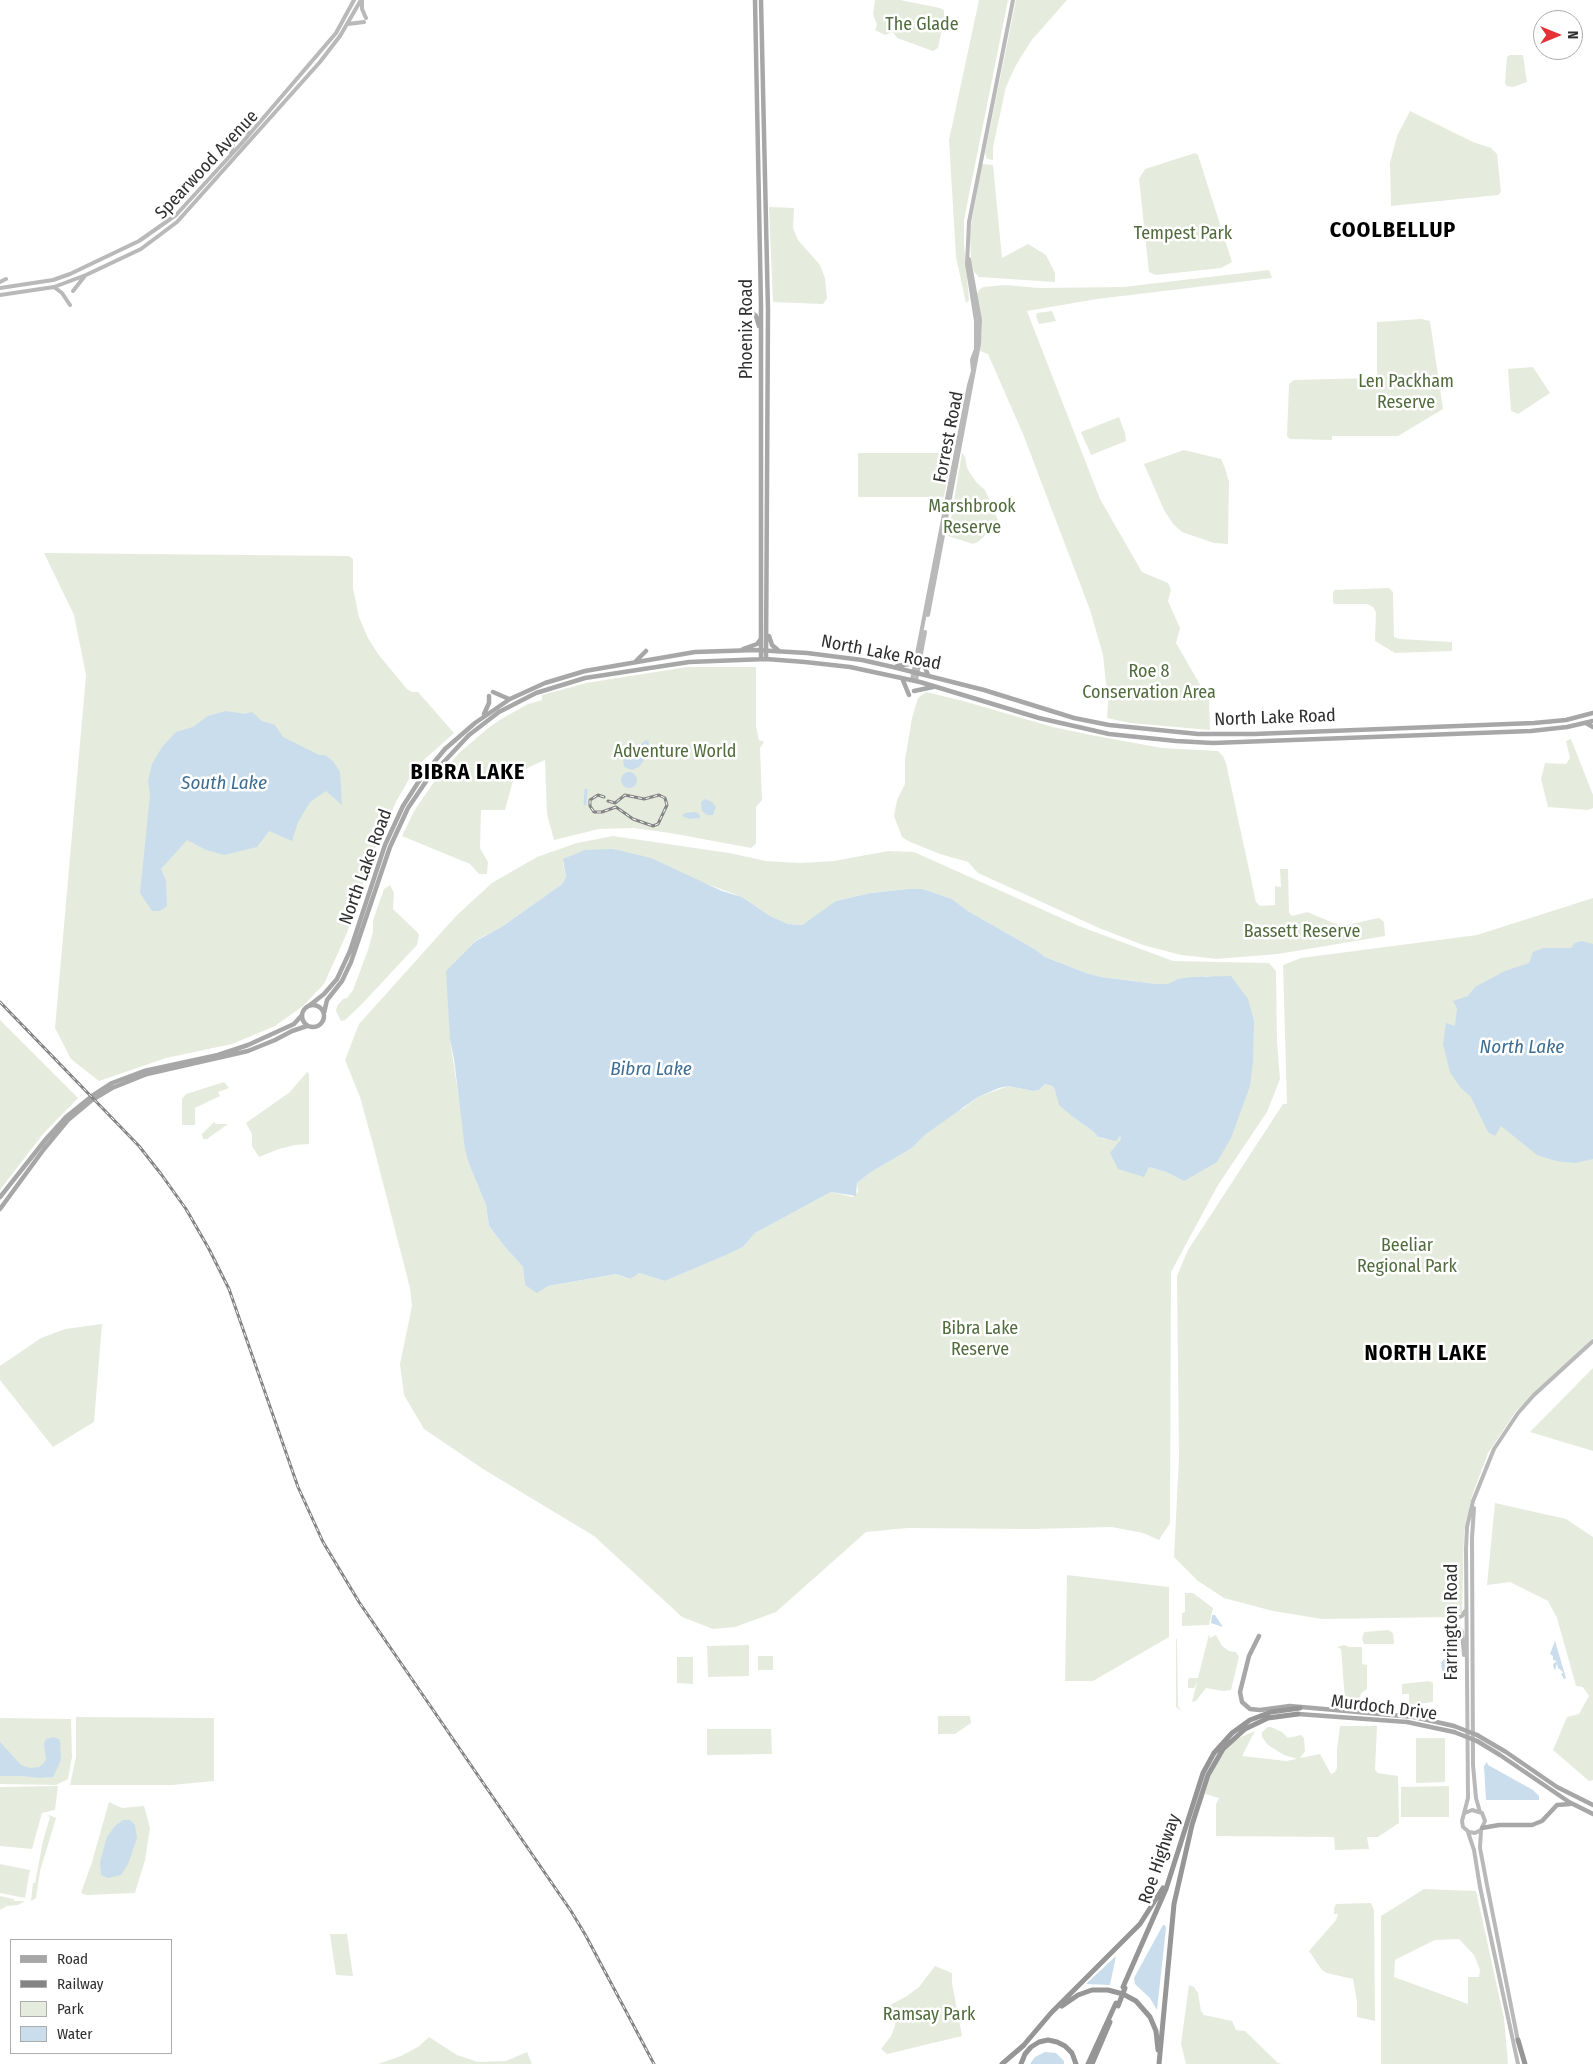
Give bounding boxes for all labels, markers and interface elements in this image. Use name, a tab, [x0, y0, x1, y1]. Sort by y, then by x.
north arrow	[1533, 10, 1583, 60]
park label: The Glade	[885, 14, 959, 36]
text: N	[1564, 31, 1581, 39]
street label: Spearwood Avenue	[151, 106, 263, 224]
district label: COOLBELLUP	[1328, 218, 1458, 244]
park label: Tempest Park	[1134, 223, 1232, 245]
street label: Phoenix Road	[736, 279, 758, 379]
park label: Len Packham Reserve	[1358, 371, 1454, 414]
street label: Forrest Road	[930, 389, 968, 485]
park label: Marshbrook Reserve	[928, 496, 1016, 538]
street label: North Lake Road	[819, 631, 943, 675]
park label: Roe 8 Conservation Area	[1082, 661, 1216, 704]
street label: North Lake Road	[1214, 705, 1336, 731]
park label: Adventure World	[614, 741, 736, 763]
district label: BIBRA LAKE	[409, 760, 527, 786]
water label: South Lake	[181, 773, 267, 795]
street label: North Lake Road	[335, 806, 397, 928]
park label: Bassett Reserve	[1244, 921, 1360, 943]
water label: North Lake	[1480, 1037, 1564, 1059]
water label: Bibra Lake	[610, 1059, 692, 1081]
park label: Beeliar Regional Park	[1357, 1235, 1457, 1278]
park label: Bibra Lake Reserve	[942, 1318, 1018, 1360]
district label: NORTH LAKE	[1363, 1341, 1489, 1367]
street label: Farrington Road	[1441, 1564, 1463, 1680]
street label: Murdoch Drive	[1330, 1691, 1438, 1725]
street label: Roe Highway	[1135, 1811, 1185, 1907]
legend	[10, 1939, 172, 2054]
text: Road	[57, 1950, 88, 1968]
text: Railway	[57, 1975, 104, 1993]
text: Park	[57, 2000, 84, 2018]
park label: Ramsay Park	[883, 2004, 975, 2026]
text: Water	[57, 2025, 92, 2043]

